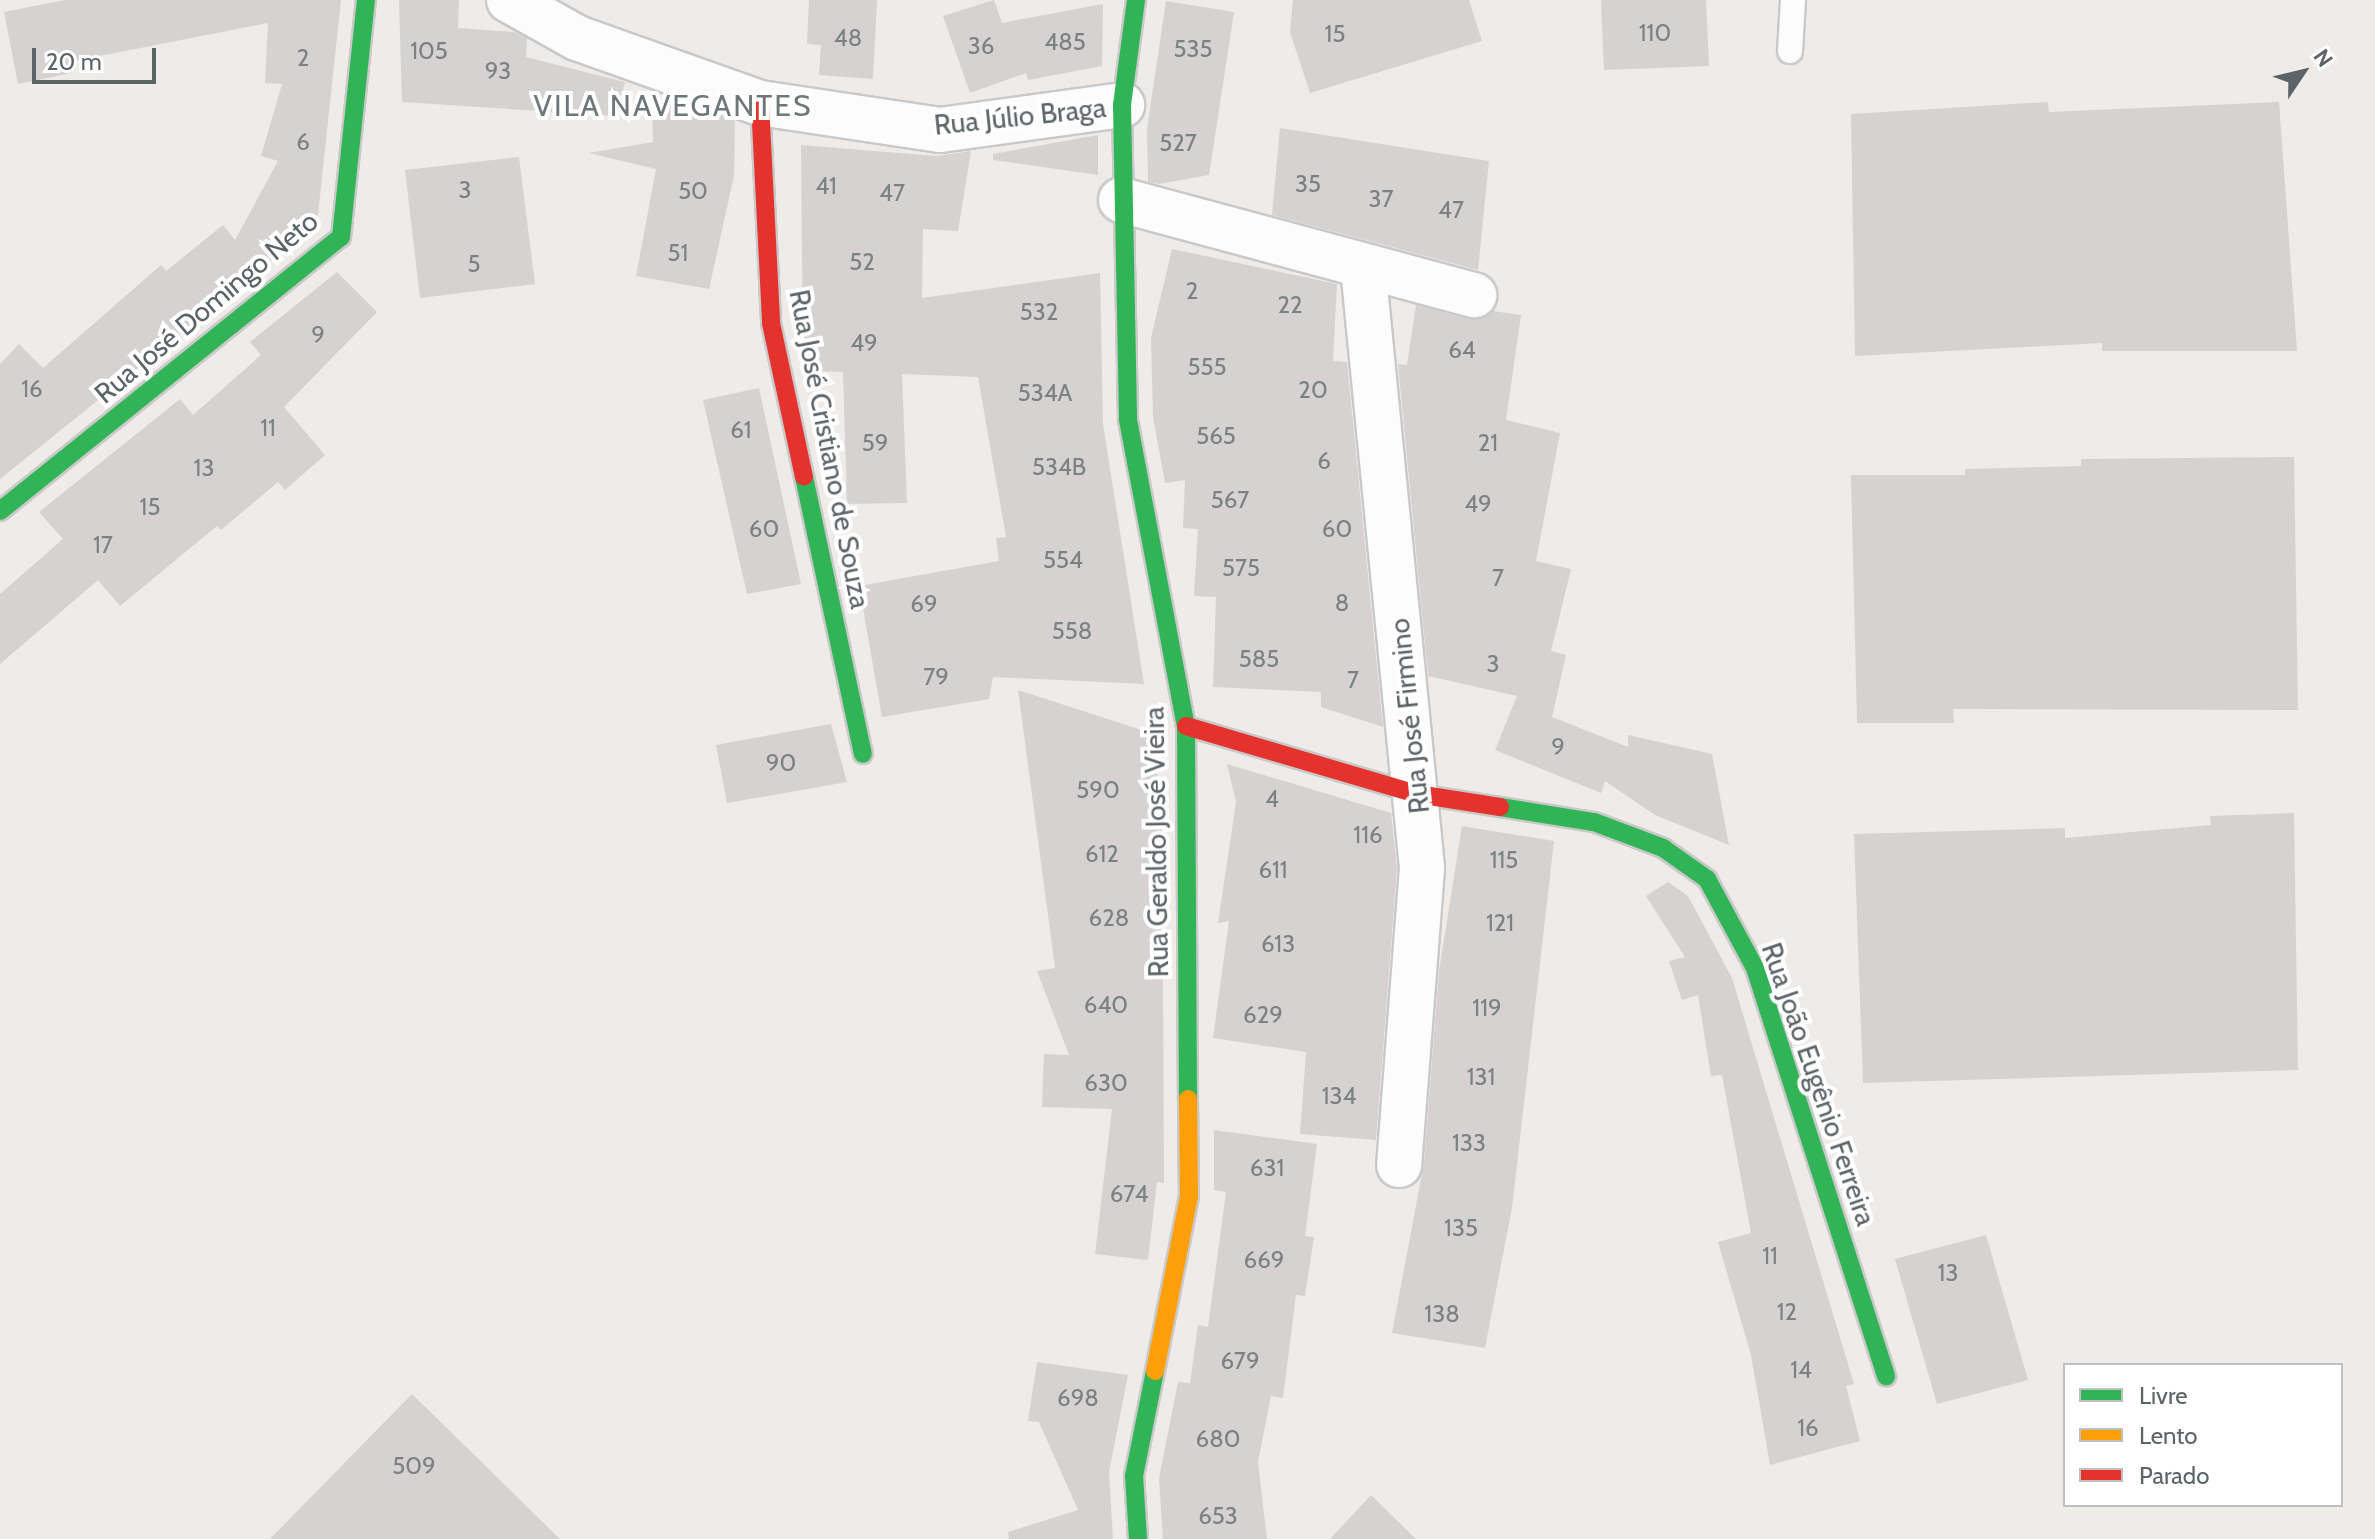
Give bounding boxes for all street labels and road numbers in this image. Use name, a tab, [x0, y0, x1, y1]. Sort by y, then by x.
street label: Rua Júlio Braga	[932, 90, 1108, 142]
street label: Rua José Domingo Neto	[88, 204, 324, 410]
street label: Rua José Cristiano de Souza	[783, 287, 877, 611]
street label: Rua José Firmino	[1382, 617, 1436, 815]
street label: Rua Geraldo José Vieira	[1137, 706, 1175, 978]
street label: Rua João Eugênio Ferreira	[1755, 938, 1883, 1230]

